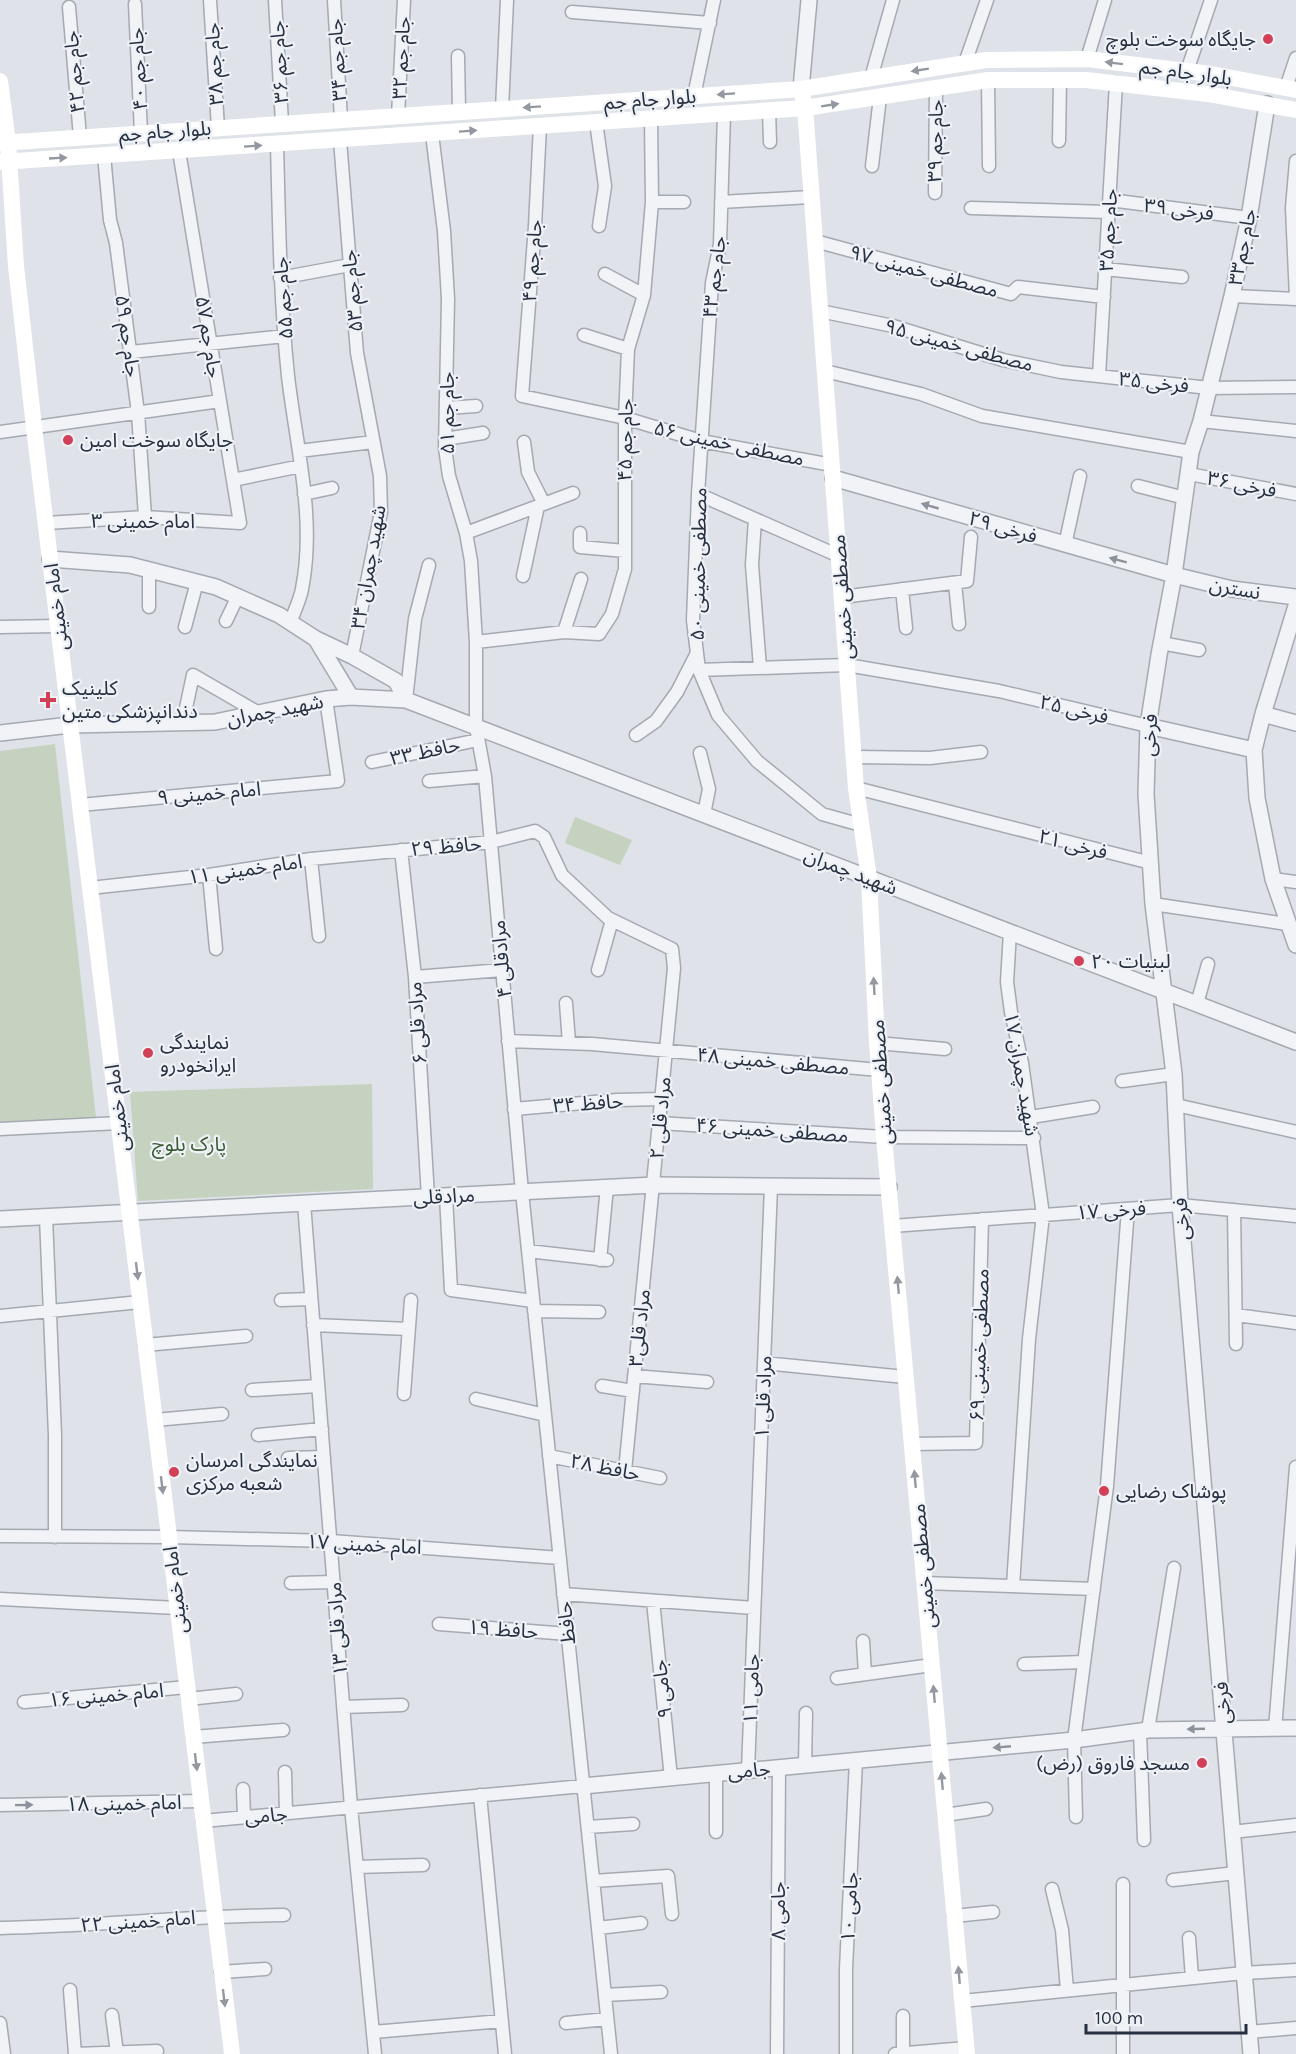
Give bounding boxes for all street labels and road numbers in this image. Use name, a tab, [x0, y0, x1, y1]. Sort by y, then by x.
street label: جام جم ۳۲	[388, 16, 418, 100]
street label: جام جم ۳۴	[324, 18, 354, 102]
street label: جام جم ۳۶	[266, 20, 296, 104]
street label: جام جم ۳۸	[201, 22, 231, 106]
street label: جام جم ۴۰	[125, 27, 155, 111]
street label: جام جم ۴۲	[59, 29, 93, 114]
street label: بلوار جام جم	[1138, 55, 1233, 93]
street label: بلوار جام جم	[603, 85, 697, 117]
street label: جام جم ۳۹	[923, 99, 951, 183]
street label: بلوار جام جم	[118, 117, 212, 149]
street label: جام جم ۳۵	[1095, 188, 1125, 272]
street label: فرخی ۳۹	[1143, 194, 1215, 225]
street label: جام جم۳۳	[1224, 207, 1264, 288]
street label: جام جم ۴۹	[518, 219, 550, 303]
street label: جام جم ۴۳	[698, 235, 734, 320]
street label: مصطفی خمینی ۹۷	[847, 241, 1001, 302]
street label: جام جم ۵۳	[337, 248, 371, 333]
street label: جام جم ۵۵	[269, 256, 301, 340]
street label: جام جم ۵۹	[107, 294, 145, 379]
street label: جام جم ۵۷	[188, 294, 226, 380]
street label: مصطفی خمینی ۹۵	[882, 315, 1036, 376]
street label: فرخی ۳۵	[1118, 367, 1190, 398]
street label: جام جم ۵۱	[436, 372, 462, 454]
street label: جام جم ۴۵	[613, 398, 641, 482]
street label: مصطفی خمینی ۵۶	[652, 416, 806, 471]
street label: فرخی ۳۶	[1205, 467, 1279, 502]
street label: مصطفی خمینی ۵۰	[686, 487, 711, 641]
street label: شهید چمران ۳۴	[346, 503, 392, 631]
street label: فرخی ۲۹	[966, 507, 1040, 548]
street label: امام خمینی ۳	[91, 510, 195, 536]
street label: مصطفی خمینی	[827, 534, 858, 660]
street label: امام خمینی	[40, 562, 76, 652]
street label: نسترن	[1208, 573, 1262, 604]
street label: شهید چمران	[225, 690, 326, 732]
street label: فرخی ۲۵	[1037, 690, 1111, 729]
street label: فرخی	[1137, 713, 1162, 757]
street label: حافظ ۳۳	[388, 733, 462, 770]
street label: امام خمینی ۹	[156, 778, 262, 812]
street label: فرخی ۲۱	[1036, 825, 1110, 864]
street label: حافظ ۲۹	[410, 832, 482, 861]
street label: شهید چمران	[801, 843, 901, 901]
street label: امام خمینی ۱۱	[186, 850, 304, 892]
street label: مرادقلی ۴	[487, 919, 516, 999]
street label: مراد قلی ۶	[403, 981, 432, 1065]
street label: شهید چمران ۱۷	[998, 1010, 1044, 1138]
street label: مصطفی خمینی	[866, 1019, 897, 1145]
street label: مصطفی خمینی ۴۸	[696, 1043, 850, 1080]
street label: امام خمینی	[101, 1063, 137, 1153]
street label: مراد قلی ۲	[645, 1076, 676, 1160]
street label: حافظ ۳۴	[552, 1090, 624, 1117]
street label: مصطفی خمینی ۴۶	[695, 1114, 849, 1147]
street label: مرادقلی	[413, 1183, 476, 1210]
street label: فرخی ۱۷	[1075, 1197, 1147, 1224]
street label: فرخی	[1169, 1197, 1194, 1241]
street label: مصطفی خمینی ۶۹	[965, 1268, 994, 1422]
street label: مراد قلی۳	[624, 1288, 655, 1368]
street label: مراد قلی ۱	[751, 1355, 776, 1439]
street label: حافظ ۲۸	[568, 1449, 642, 1486]
street label: مصطفی خمینی	[907, 1502, 940, 1629]
street label: امام خمینی ۱۷	[306, 1530, 422, 1562]
street label: امام خمینی	[159, 1545, 195, 1635]
street label: مراد قلی ۱۳	[323, 1581, 352, 1677]
street label: حافظ	[553, 1600, 580, 1646]
street label: حافظ ۱۹	[467, 1616, 539, 1643]
street label: جامی ۱۱	[739, 1653, 764, 1725]
street label: جامی ۹	[648, 1658, 677, 1720]
street label: امام خمینی ۱۶	[47, 1679, 165, 1715]
street label: فرخی	[1209, 1681, 1236, 1725]
street label: جامی	[727, 1757, 771, 1784]
street label: امام خمینی ۱۸	[66, 1791, 182, 1819]
street label: جامی	[244, 1802, 288, 1829]
street label: جامی ۱۰	[836, 1871, 863, 1943]
street label: جامی ۸	[767, 1881, 790, 1941]
street label: امام خمینی ۲۲	[80, 1906, 197, 1940]

